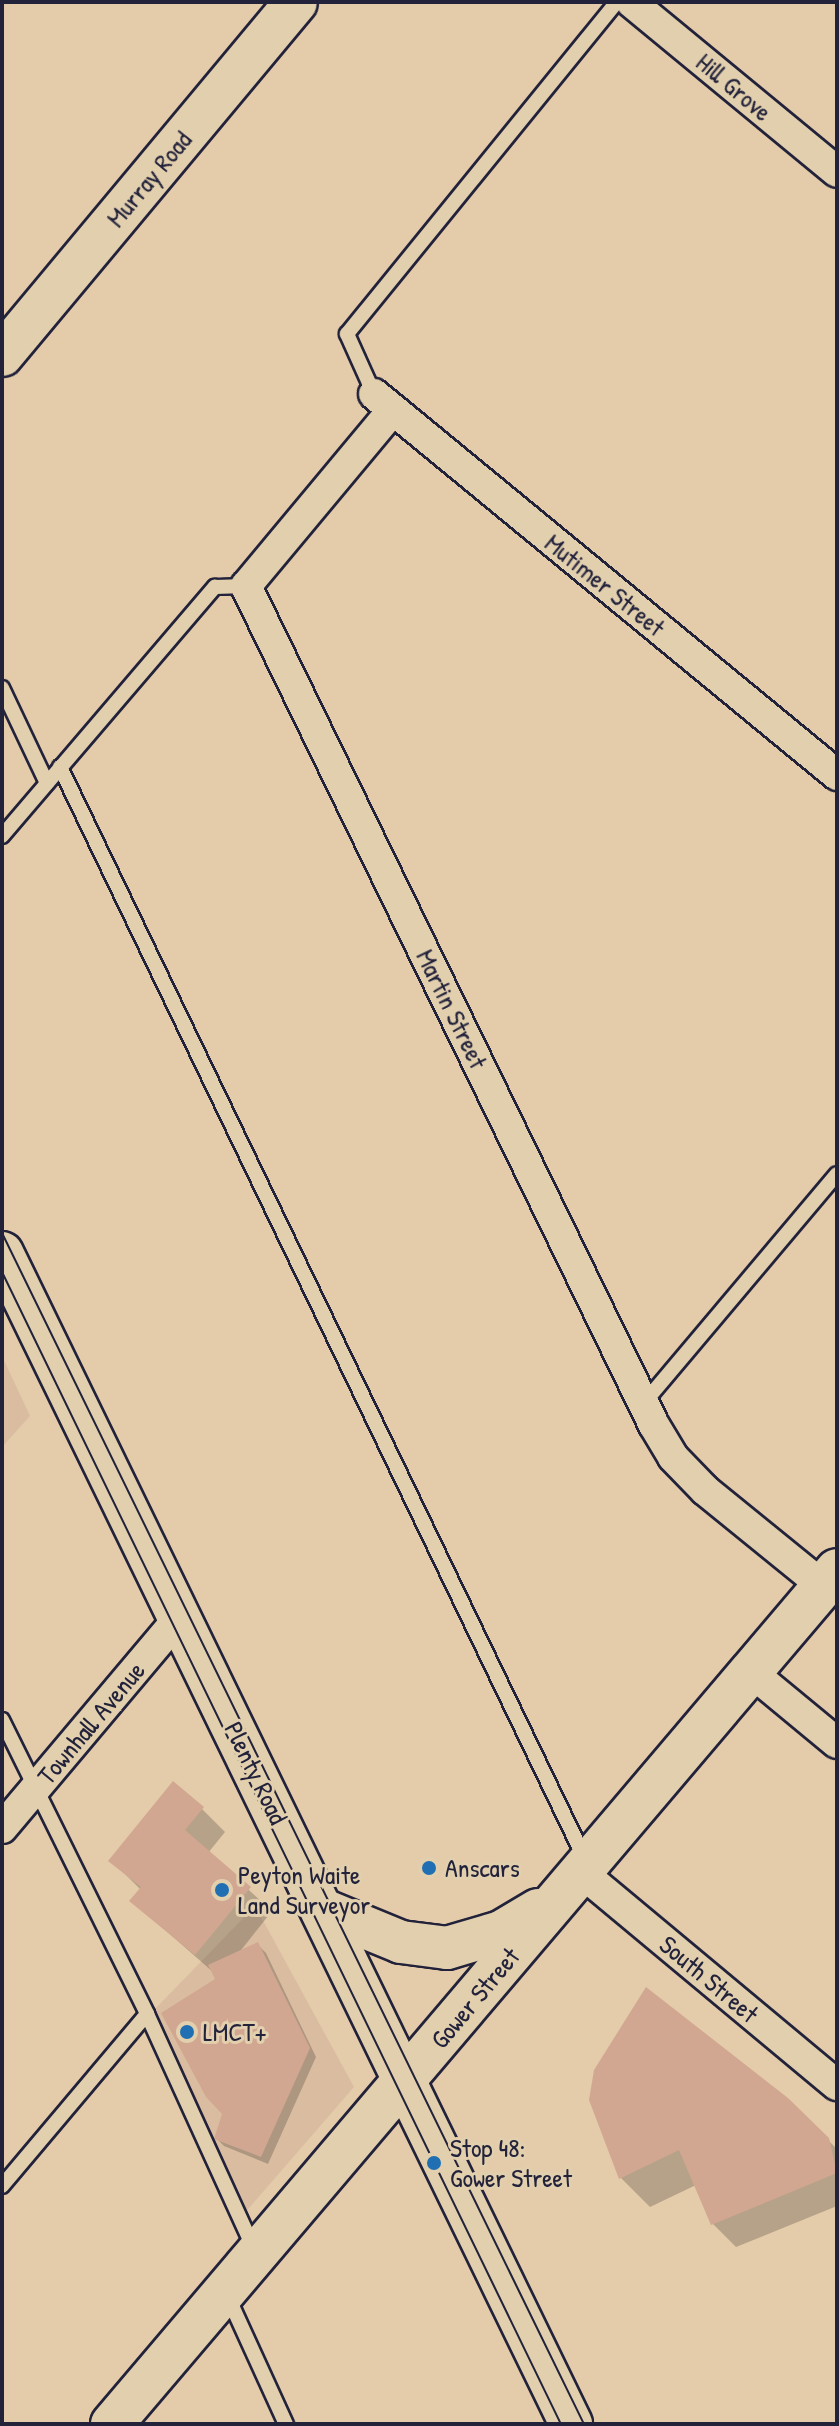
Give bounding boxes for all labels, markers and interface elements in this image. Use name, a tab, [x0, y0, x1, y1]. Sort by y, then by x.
street label: Hill Grove	[690, 46, 778, 128]
street label: Murray Road	[100, 125, 198, 233]
street label: Mutimer Street	[539, 527, 671, 643]
street label: Martin Street	[410, 944, 494, 1074]
street label: Townhall Avenue	[31, 1655, 151, 1791]
street label: Plenty Road	[218, 1717, 294, 1829]
place label: Anscars	[445, 1852, 520, 1884]
place label: Peyton Waite Land Surveyor	[238, 1859, 370, 1920]
marker: Anscars	[420, 1859, 438, 1877]
marker: Peyton Waite Land Surveyor	[213, 1881, 231, 1899]
street label: South Street	[653, 1929, 765, 2029]
street label: Gower Street	[424, 1941, 526, 2055]
place label: LMCT+	[203, 2016, 267, 2048]
marker: LMCT+	[178, 2023, 196, 2041]
place label: Stop 48: Gower Street	[450, 2132, 572, 2194]
marker: Stop 48: Gower Street	[425, 2154, 443, 2172]

